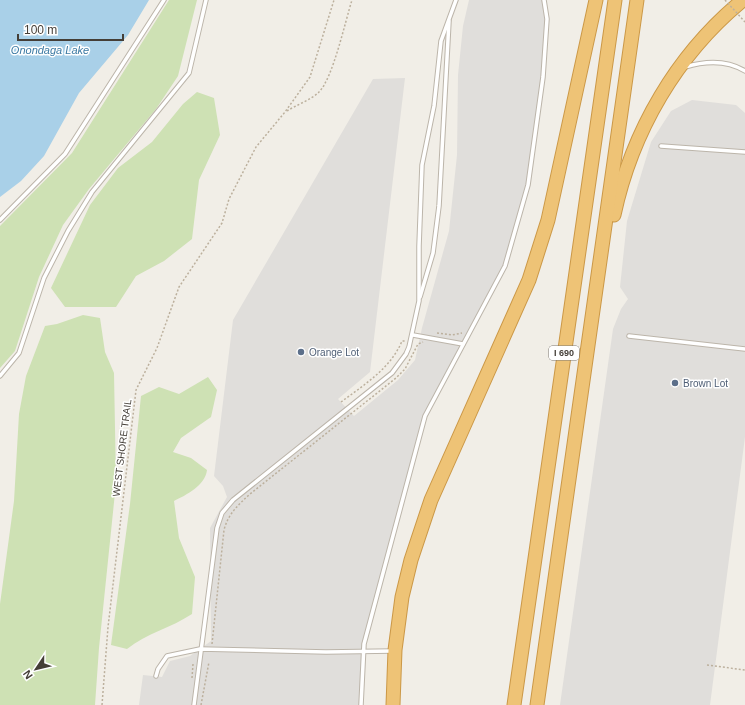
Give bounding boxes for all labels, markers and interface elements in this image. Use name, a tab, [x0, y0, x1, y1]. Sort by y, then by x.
scale bar	[18, 16, 123, 42]
text: 100 m	[24, 23, 57, 37]
water label: Onondaga Lake	[11, 44, 89, 56]
road number: I 690	[549, 346, 579, 360]
marker: Orange Lot	[296, 347, 306, 357]
place label: Orange Lot	[309, 347, 359, 358]
marker: Brown Lot	[670, 378, 680, 388]
place label: Brown Lot	[683, 378, 728, 389]
street label: WEST SHORE TRAIL	[111, 398, 133, 497]
north arrow	[16, 649, 56, 689]
text: N	[21, 668, 35, 681]

